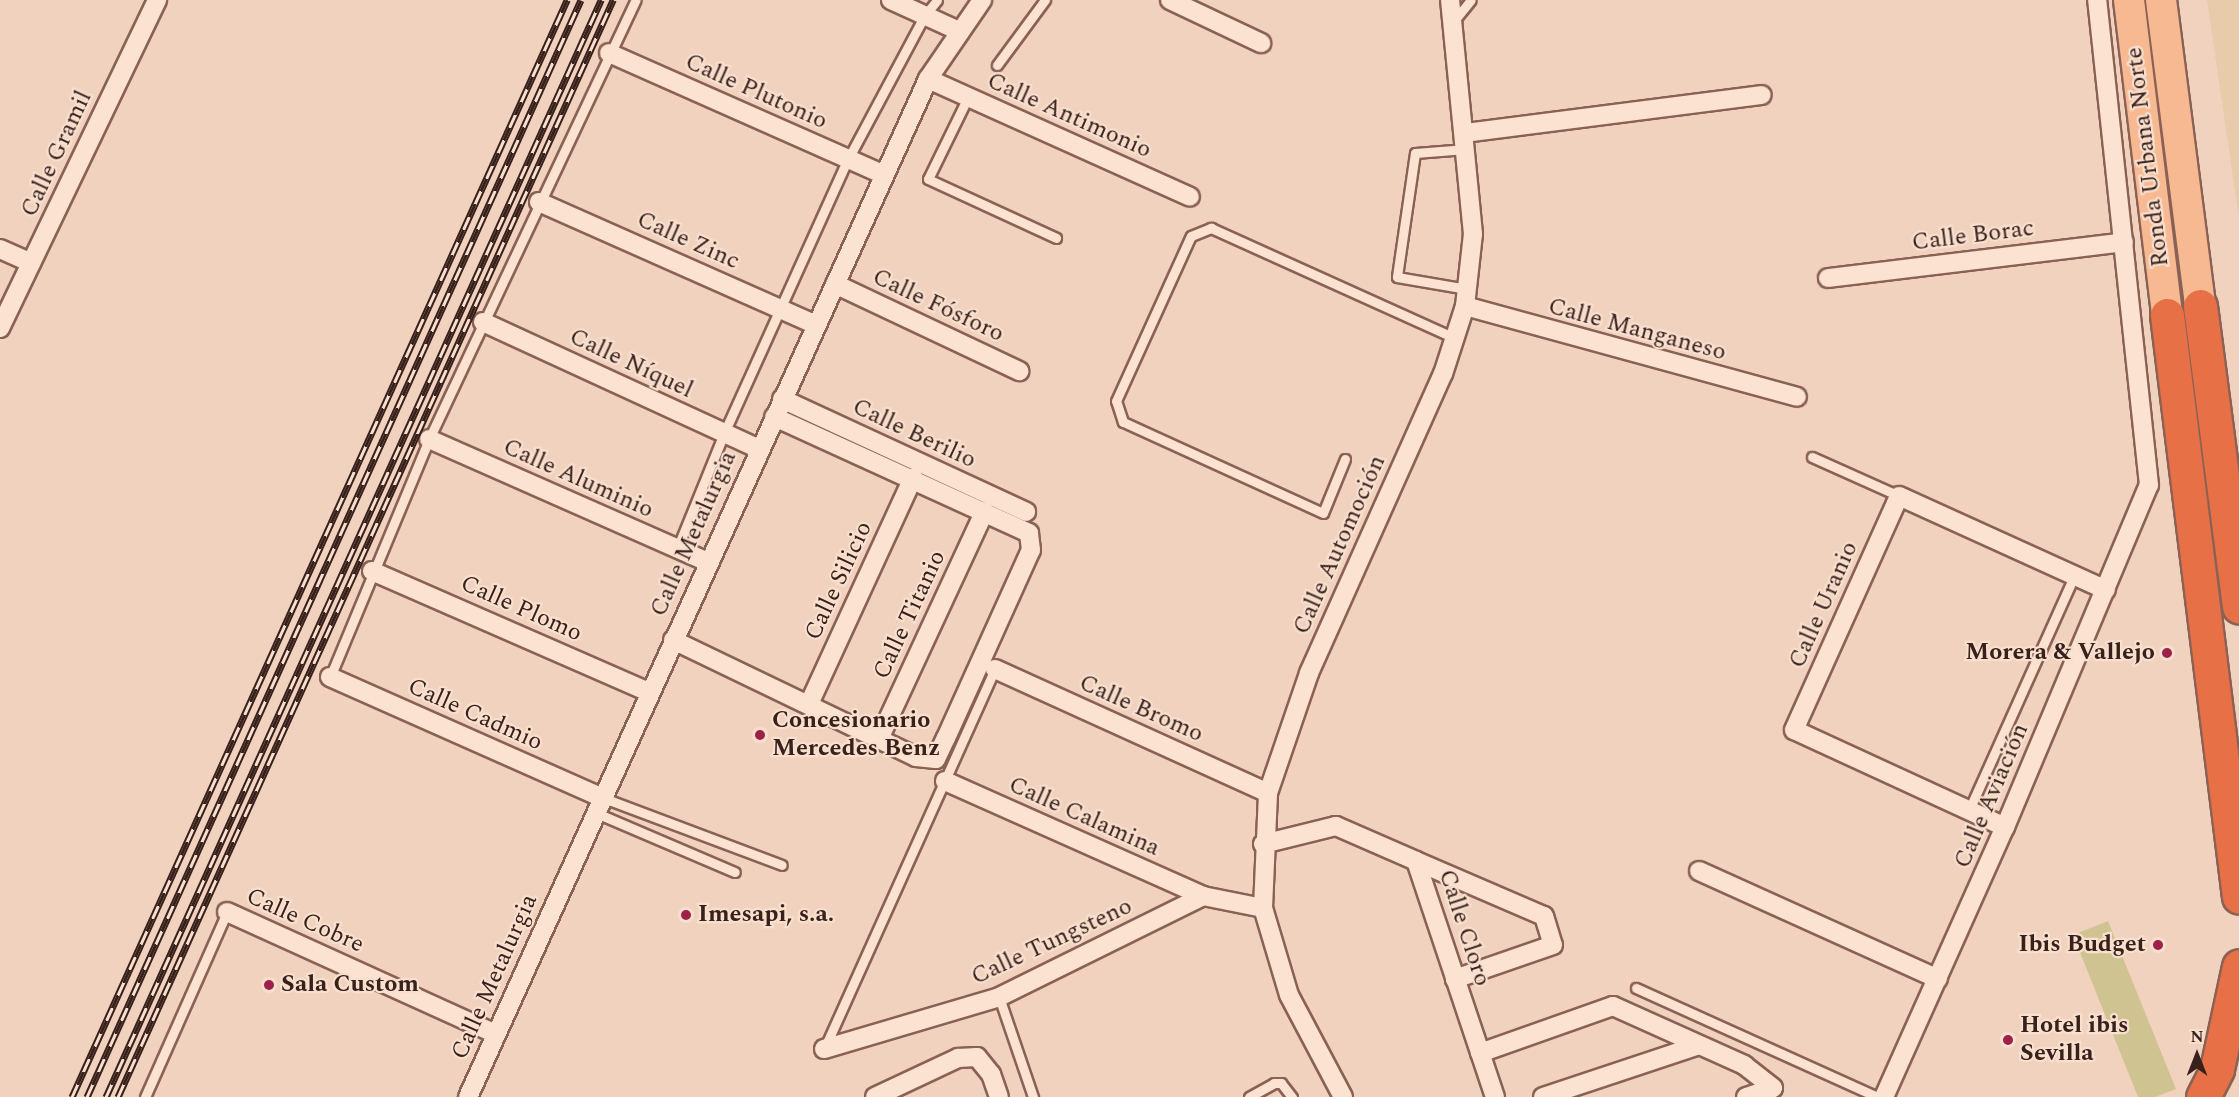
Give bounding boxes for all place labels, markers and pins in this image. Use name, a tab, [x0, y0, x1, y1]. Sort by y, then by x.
place label: Morera & Vallejo	[1965, 639, 2155, 667]
marker: Morera & Vallejo	[2160, 646, 2174, 660]
place label: Concesionario Mercedes Benz	[772, 707, 940, 763]
marker: Concesionario Mercedes Benz	[753, 728, 767, 742]
place label: Imesapi, s.a.	[698, 901, 834, 929]
marker: Imesapi, s.a.	[679, 908, 693, 922]
place label: Ibis Budget	[2018, 931, 2146, 959]
marker: Ibis Budget	[2151, 938, 2165, 952]
place label: Sala Custom	[281, 971, 419, 999]
marker: Sala Custom	[262, 978, 276, 992]
place label: Hotel ibis Sevilla	[2020, 1012, 2128, 1068]
marker: Hotel ibis Sevilla	[2001, 1033, 2015, 1047]

